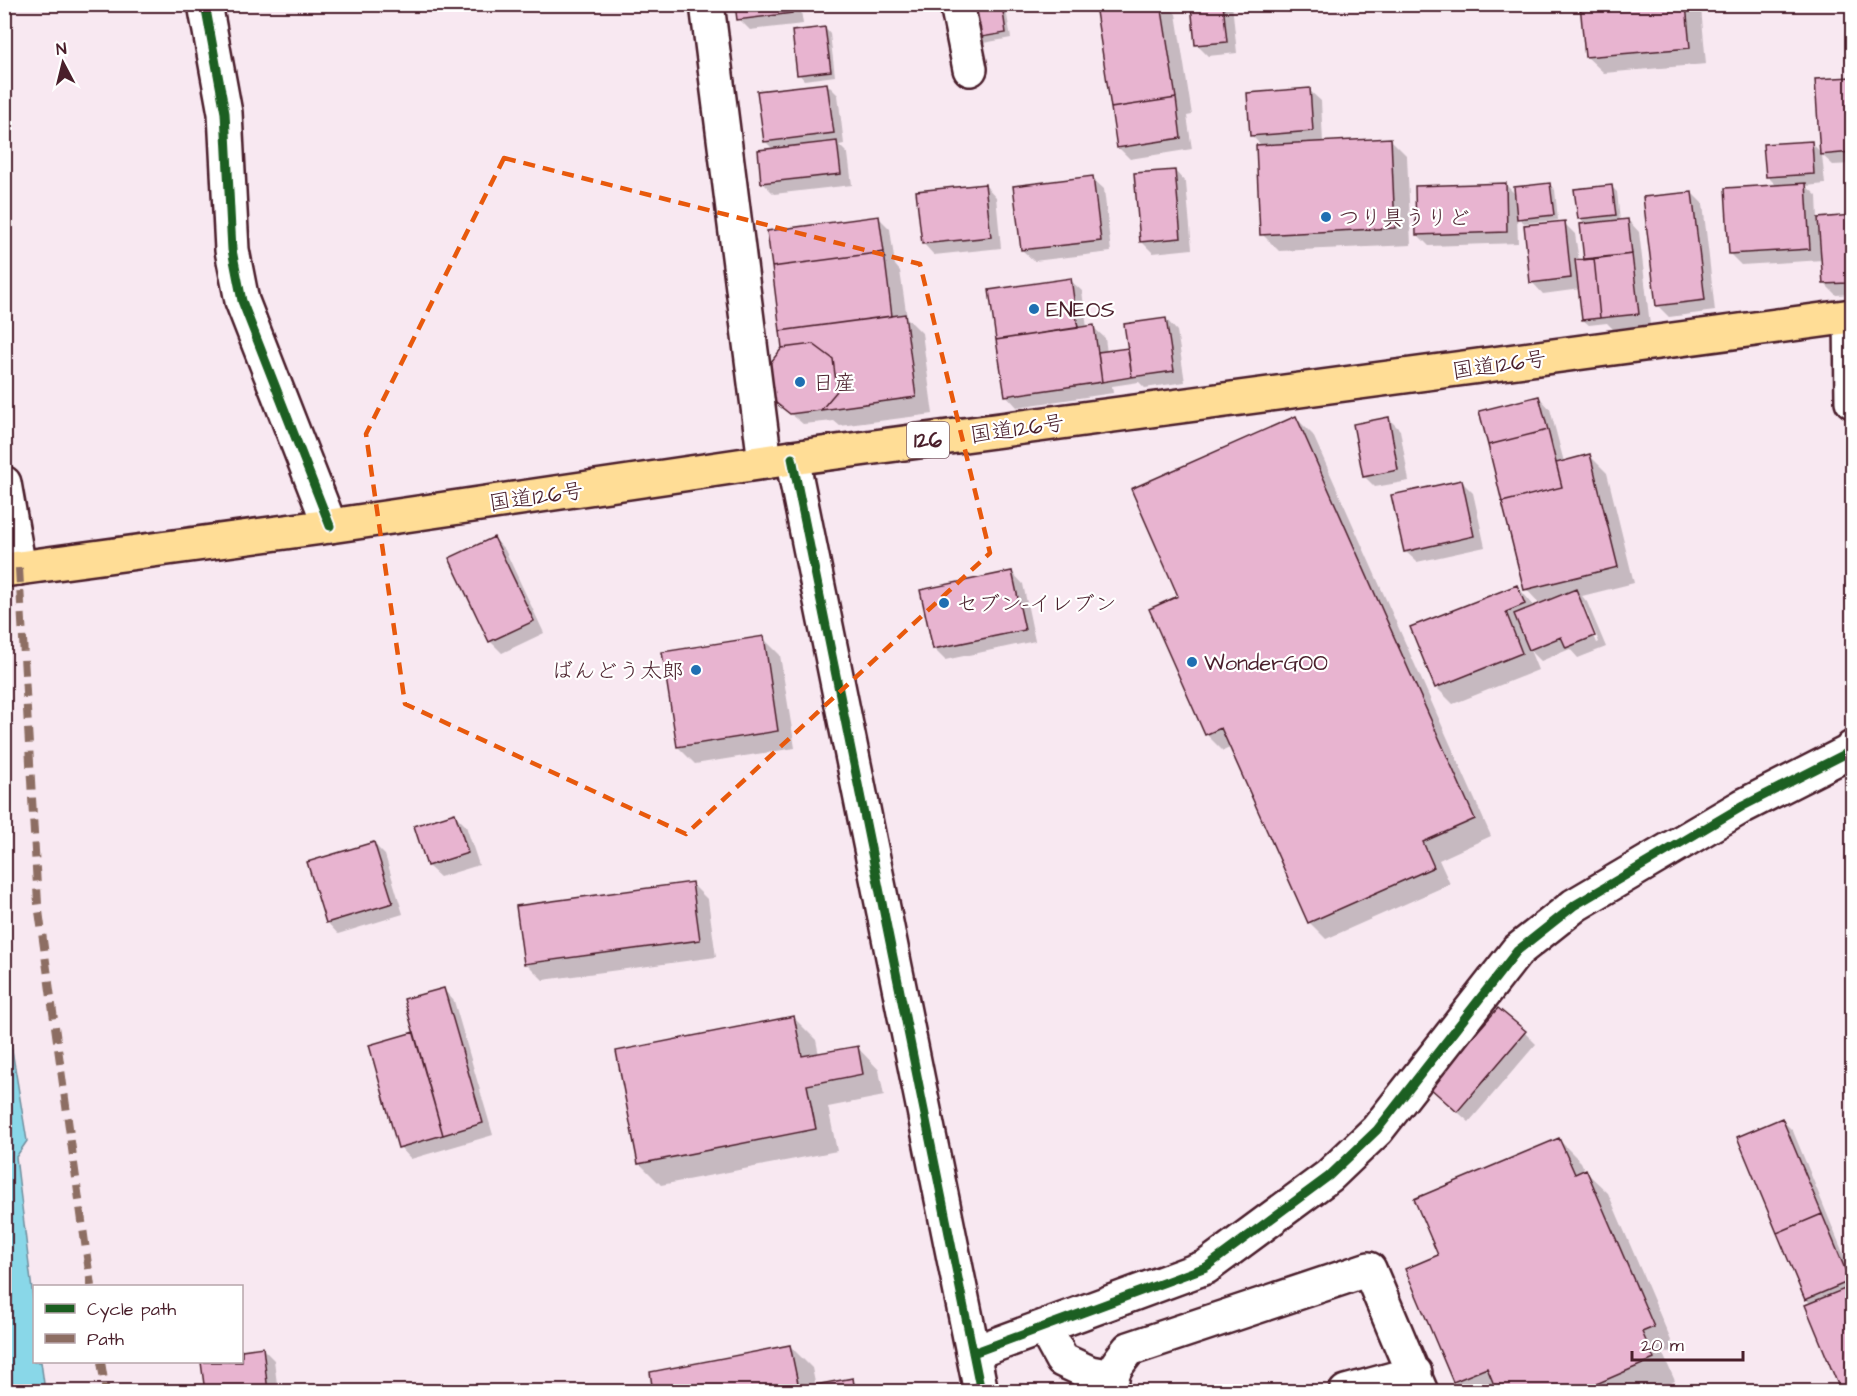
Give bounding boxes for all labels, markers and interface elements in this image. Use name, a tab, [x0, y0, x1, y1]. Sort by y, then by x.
north arrow	[33, 33, 93, 93]
text: N	[55, 38, 68, 61]
place label: つり具うりど	[1338, 203, 1470, 234]
marker: つり具うりど	[1319, 210, 1333, 224]
place label: ENEOS	[1046, 295, 1115, 326]
marker: ENEOS	[1027, 302, 1041, 316]
street label: 国道126号	[1450, 344, 1549, 387]
place label: 日産	[812, 368, 856, 399]
marker: 日産	[793, 375, 807, 389]
street label: 国道126号	[968, 408, 1067, 451]
road number: 126	[907, 422, 949, 458]
street label: 国道126号	[487, 476, 586, 519]
place label: セブン-イレブン	[956, 589, 1117, 620]
marker: セブン-イレブン	[937, 596, 951, 610]
place label: WonderGOO	[1204, 648, 1328, 679]
marker: WonderGOO	[1185, 655, 1199, 669]
place label: ばんどう太郎	[552, 656, 684, 687]
marker: ばんどう太郎	[689, 663, 703, 677]
legend	[33, 1285, 243, 1363]
text: Cycle path	[87, 1297, 176, 1323]
scale bar	[1632, 1324, 1743, 1362]
text: Path	[87, 1327, 124, 1352]
text: 20 m	[1641, 1333, 1684, 1358]

